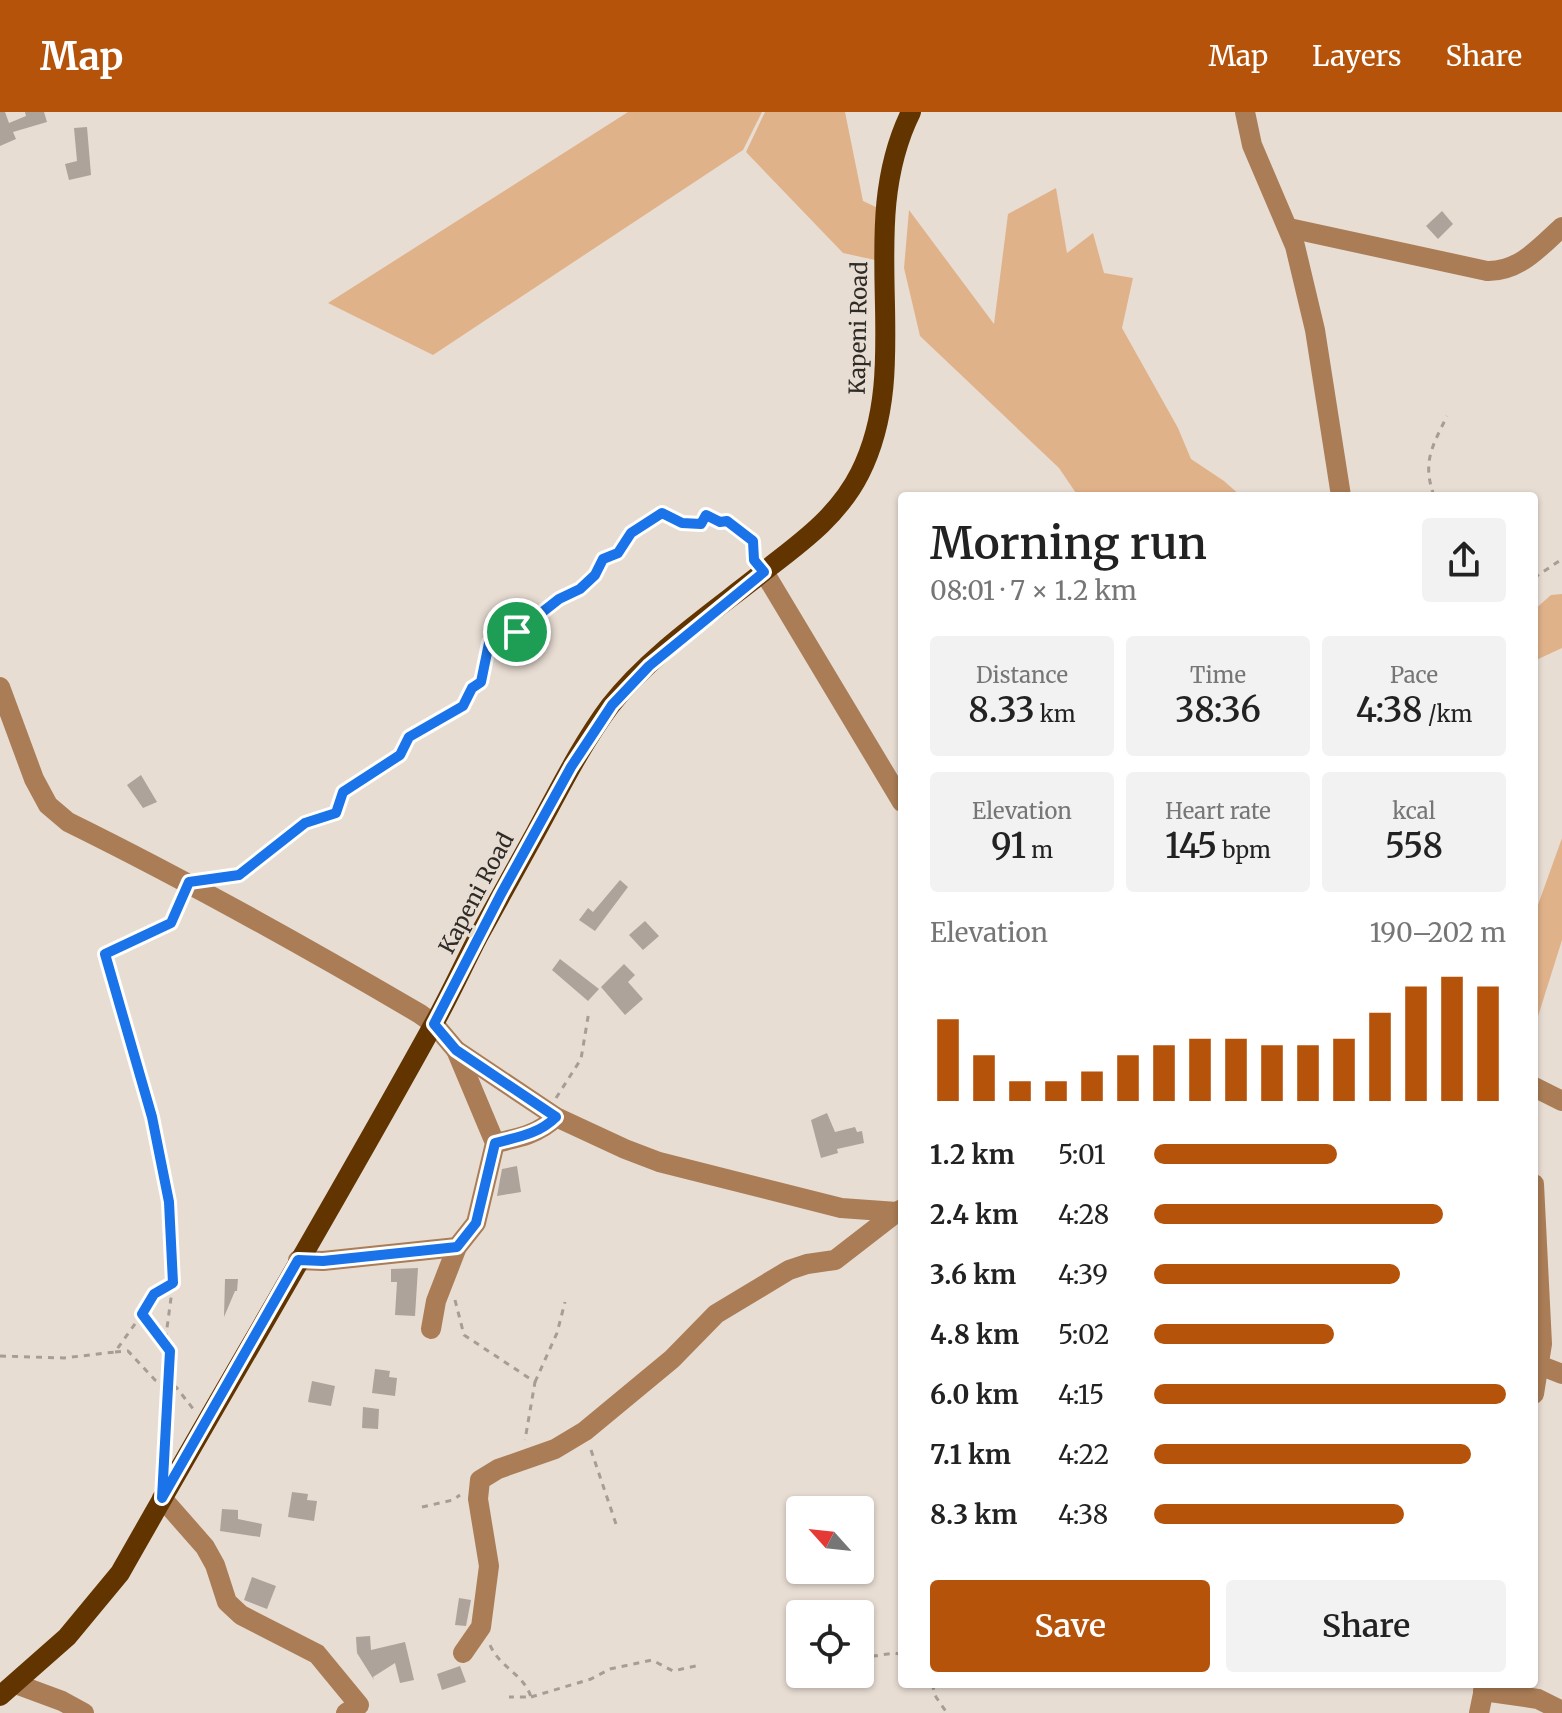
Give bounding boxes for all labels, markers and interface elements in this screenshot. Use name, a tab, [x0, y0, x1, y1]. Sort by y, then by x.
text: Map	[40, 33, 124, 80]
text: Map	[1208, 38, 1268, 74]
text: Layers	[1312, 38, 1401, 74]
text: Share	[1445, 38, 1522, 74]
street label: Kapeni Road	[843, 261, 873, 395]
text: Morning run	[930, 516, 1207, 571]
button: share	[1422, 518, 1506, 602]
text: 08:01 · 7 × 1.2 km	[930, 574, 1137, 607]
pin	[483, 598, 551, 666]
icon: arrive	[495, 610, 539, 654]
text: Distance	[976, 661, 1068, 689]
text: Time	[1190, 661, 1246, 689]
text: Pace	[1390, 661, 1438, 689]
text: 8.33	[968, 689, 1035, 731]
text: 38:36	[1175, 689, 1261, 731]
text: 4:38	[1356, 689, 1423, 731]
text: km	[1035, 700, 1076, 728]
text: /km	[1423, 700, 1472, 728]
text: Elevation	[972, 797, 1072, 825]
text: Heart rate	[1165, 797, 1271, 825]
text: kcal	[1392, 797, 1436, 825]
text: 91	[991, 825, 1026, 867]
text: 145	[1165, 825, 1217, 867]
text: 558	[1385, 825, 1443, 867]
street label: Kapeni Road	[432, 828, 520, 958]
text: m	[1026, 836, 1053, 864]
text: bpm	[1217, 836, 1271, 864]
text: Elevation	[930, 916, 1048, 949]
text: 190–202 m	[1370, 916, 1506, 949]
text: 1.2 km	[930, 1138, 1015, 1171]
text: 5:01	[1058, 1138, 1105, 1171]
text: 2.4 km	[930, 1198, 1018, 1231]
text: 4:28	[1058, 1198, 1109, 1231]
text: 3.6 km	[930, 1258, 1016, 1291]
text: 4:39	[1058, 1258, 1108, 1291]
text: 4.8 km	[930, 1318, 1019, 1351]
text: 5:02	[1058, 1318, 1109, 1351]
text: 6.0 km	[930, 1378, 1019, 1411]
text: 4:15	[1058, 1378, 1104, 1411]
text: 7.1 km	[930, 1438, 1011, 1471]
text: 4:22	[1058, 1438, 1109, 1471]
north arrow	[786, 1496, 874, 1584]
map controls	[786, 1496, 874, 1688]
text: 8.3 km	[930, 1498, 1017, 1531]
text: 4:38	[1058, 1498, 1108, 1531]
button: Save	[930, 1580, 1210, 1672]
button: Share	[1226, 1580, 1506, 1672]
button: locate	[786, 1600, 874, 1688]

